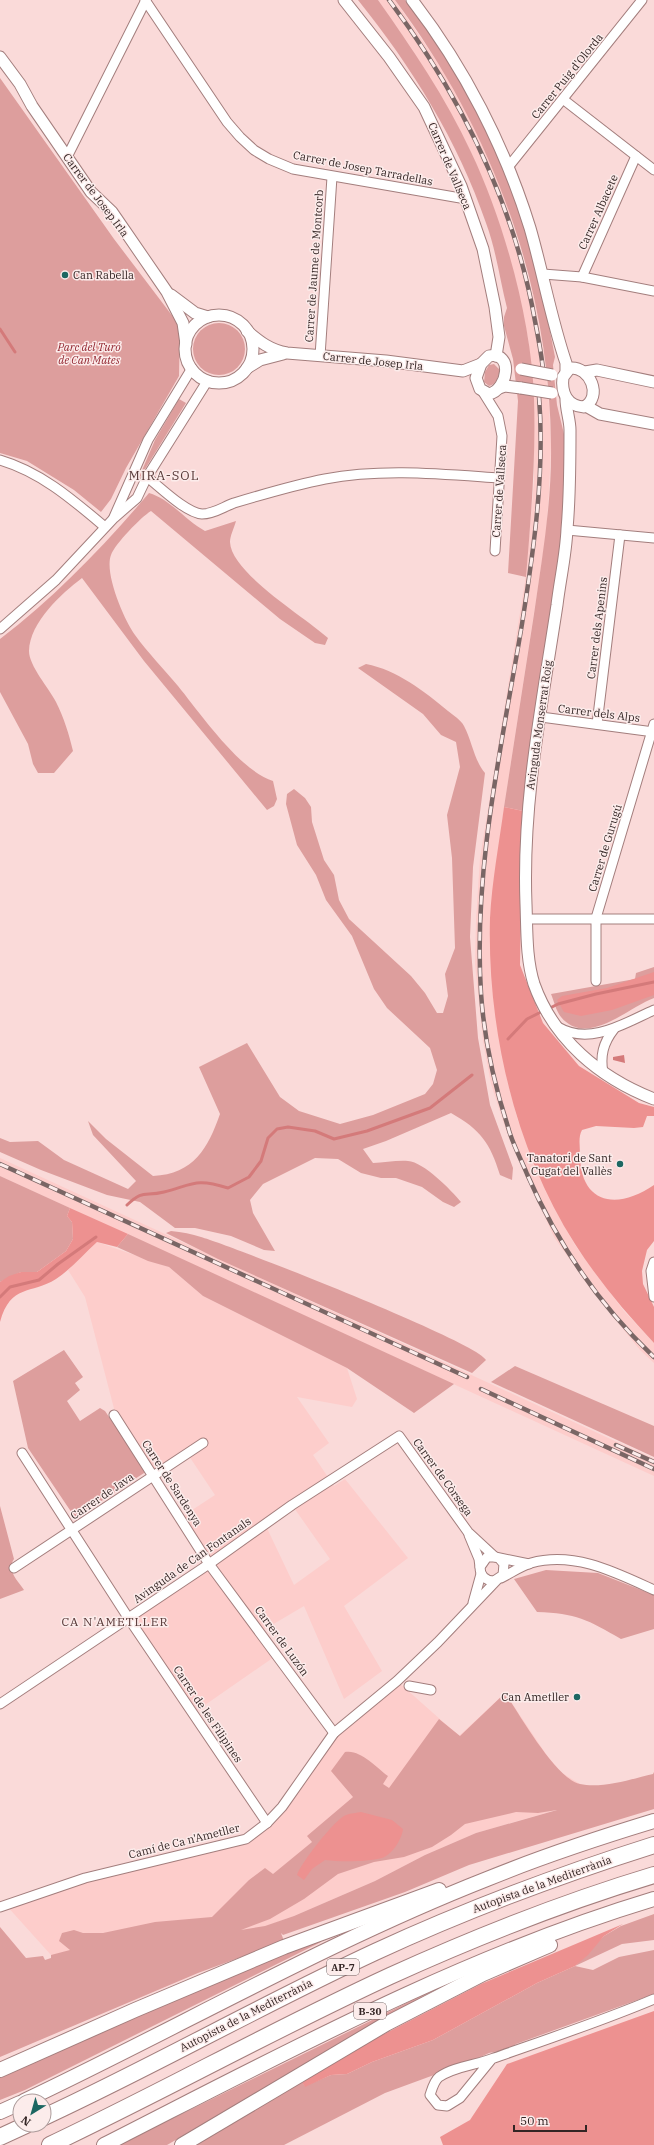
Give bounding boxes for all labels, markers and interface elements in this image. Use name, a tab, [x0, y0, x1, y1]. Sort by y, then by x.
street label: Carrer Puig d'Olorda	[528, 30, 606, 122]
street label: Carrer de Vallseca	[425, 120, 475, 212]
street label: Carrer de Josep Tarradellas	[292, 148, 434, 188]
street label: Carrer de Josep Irla	[60, 150, 132, 240]
street label: Carrer Albacete	[575, 172, 621, 252]
street label: Carrer de Jaume de Montcorb	[302, 189, 326, 343]
place label: Can Rabella	[73, 268, 134, 282]
marker: Can Rabella	[60, 270, 70, 280]
park label: Parc del Turó de Can Mates	[56, 340, 121, 367]
street label: Carrer de Josep Irla	[322, 349, 424, 373]
street label: Carrer de Vallseca	[489, 444, 509, 538]
district label: MIRA-SOL	[129, 467, 199, 484]
street label: Carrer dels Apenins	[584, 576, 610, 680]
street label: Avinguda Monserrat Roig	[523, 659, 555, 791]
street label: Carrer dels Alps	[557, 701, 641, 725]
street label: Carrer de Gurugú	[585, 802, 625, 893]
place label: Tanatori de Sant Cugat del Vallès	[527, 1151, 612, 1178]
marker: Tanatori de Sant Cugat del Vallès	[615, 1159, 625, 1169]
street label: Carrer de Còrsega	[410, 1435, 476, 1519]
street label: Carrer de Sardenya	[139, 1437, 205, 1529]
street label: Carrer de Java	[67, 1470, 137, 1522]
street label: Avinguda de Can Fontanals	[130, 1514, 254, 1606]
street label: Carrer de Luzón	[252, 1603, 312, 1679]
district label: CA N'AMETLLER	[62, 1614, 169, 1629]
street label: Carrer de les Filipines	[170, 1663, 246, 1765]
place label: Can Ametller	[501, 1690, 569, 1704]
marker: Can Ametller	[572, 1692, 582, 1702]
street label: Camí de Ca n'Ametller	[127, 1820, 241, 1862]
street label: Autopista de la Mediterrània	[471, 1852, 613, 1916]
road number: AP-7	[327, 1959, 359, 1975]
street label: Autopista de la Mediterrània	[177, 1975, 315, 2055]
road number: B-30	[354, 2003, 386, 2019]
north arrow	[12, 2093, 52, 2133]
scale bar	[514, 2107, 586, 2133]
text: N	[18, 2113, 34, 2129]
text: 50 m	[520, 2113, 549, 2128]

